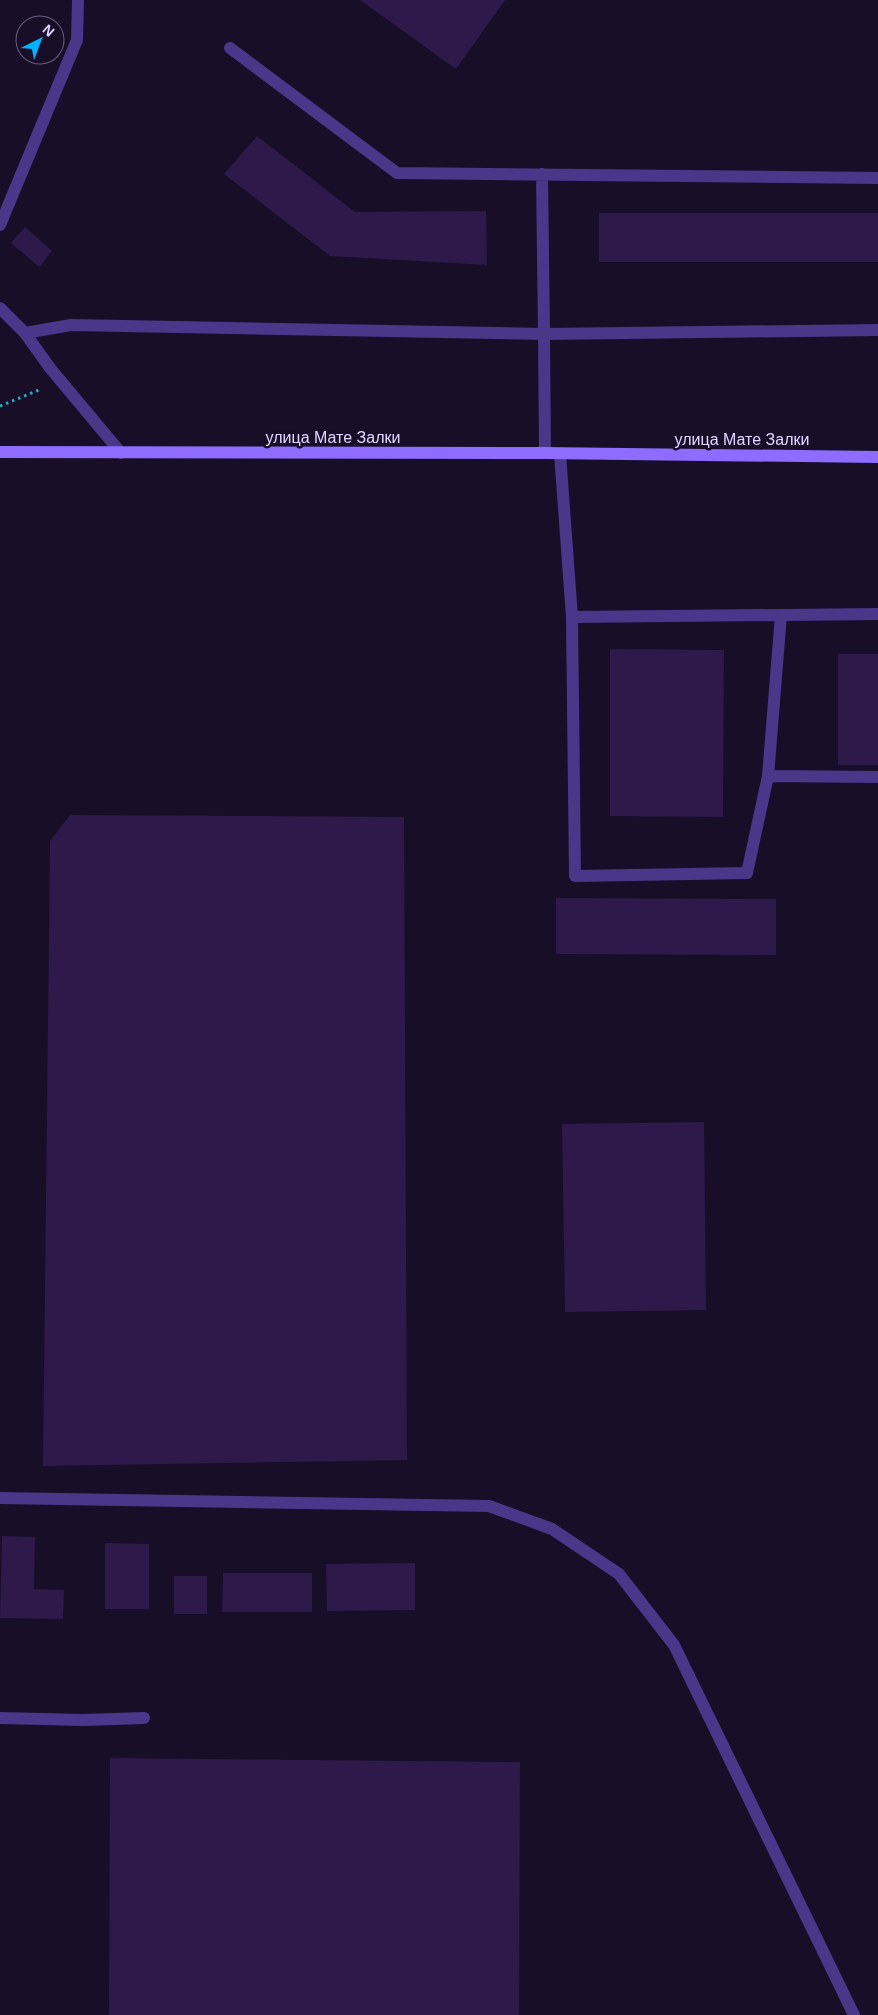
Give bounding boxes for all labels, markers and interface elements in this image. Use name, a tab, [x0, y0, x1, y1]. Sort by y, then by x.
north arrow	[15, 15, 65, 65]
text: N	[40, 21, 58, 40]
street label: улица Мате Залки	[266, 429, 400, 446]
street label: улица Мате Залки	[675, 431, 809, 448]

